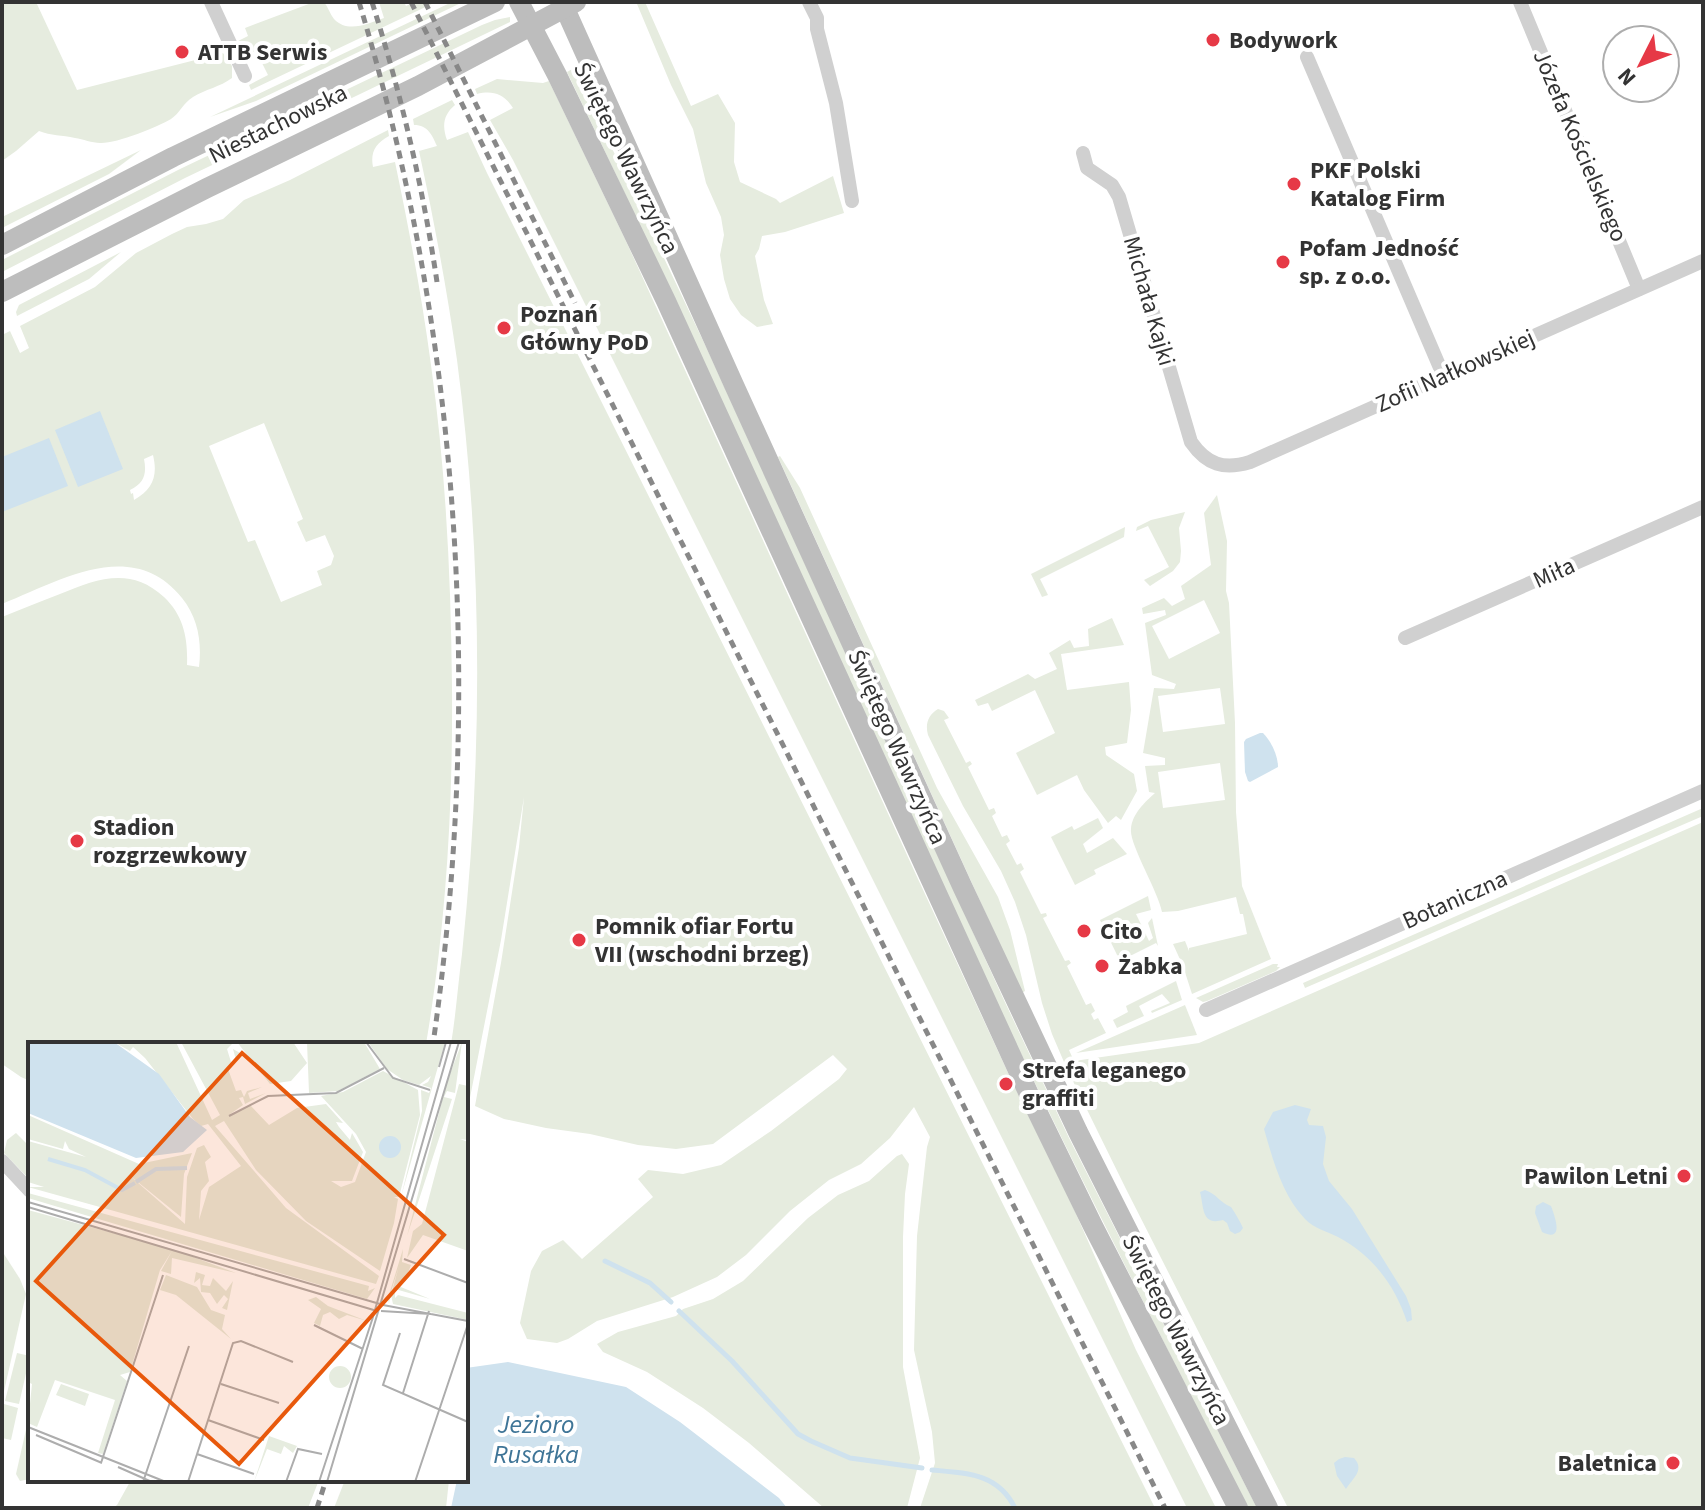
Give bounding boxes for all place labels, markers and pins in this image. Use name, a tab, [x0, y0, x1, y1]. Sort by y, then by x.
place label: Bodywork	[1229, 23, 1338, 58]
marker: Bodywork	[1204, 31, 1222, 49]
place label: ATTB Serwis	[197, 35, 327, 70]
marker: ATTB Serwis	[173, 43, 191, 61]
place label: PKF Polski Katalog Firm	[1310, 153, 1445, 216]
marker: PKF Polski Katalog Firm	[1285, 175, 1303, 193]
place label: Pofam Jedność sp. z o.o.	[1299, 231, 1460, 294]
marker: Pofam Jedność sp. z o.o.	[1274, 253, 1292, 271]
place label: Poznań Główny PoD	[520, 297, 649, 360]
marker: Poznań Główny PoD	[495, 319, 513, 337]
place label: Stadion rozgrzewkowy	[93, 810, 247, 873]
marker: Stadion rozgrzewkowy	[68, 832, 86, 850]
place label: Pomnik ofiar Fortu VII (wschodni brzeg)	[594, 909, 810, 972]
place label: Cito	[1100, 914, 1143, 949]
marker: Cito	[1075, 922, 1093, 940]
marker: Pomnik ofiar Fortu VII (wschodni brzeg)	[570, 931, 588, 949]
place label: Żabka	[1118, 949, 1183, 984]
marker: Żabka	[1093, 957, 1111, 975]
place label: Strefa leganego graffiti	[1022, 1053, 1186, 1116]
marker: Strefa leganego graffiti	[997, 1075, 1015, 1093]
place label: Pawilon Letni	[1524, 1159, 1668, 1194]
marker: Pawilon Letni	[1675, 1167, 1693, 1185]
place label: Baletnica	[1558, 1446, 1657, 1481]
marker: Baletnica	[1664, 1454, 1682, 1472]

